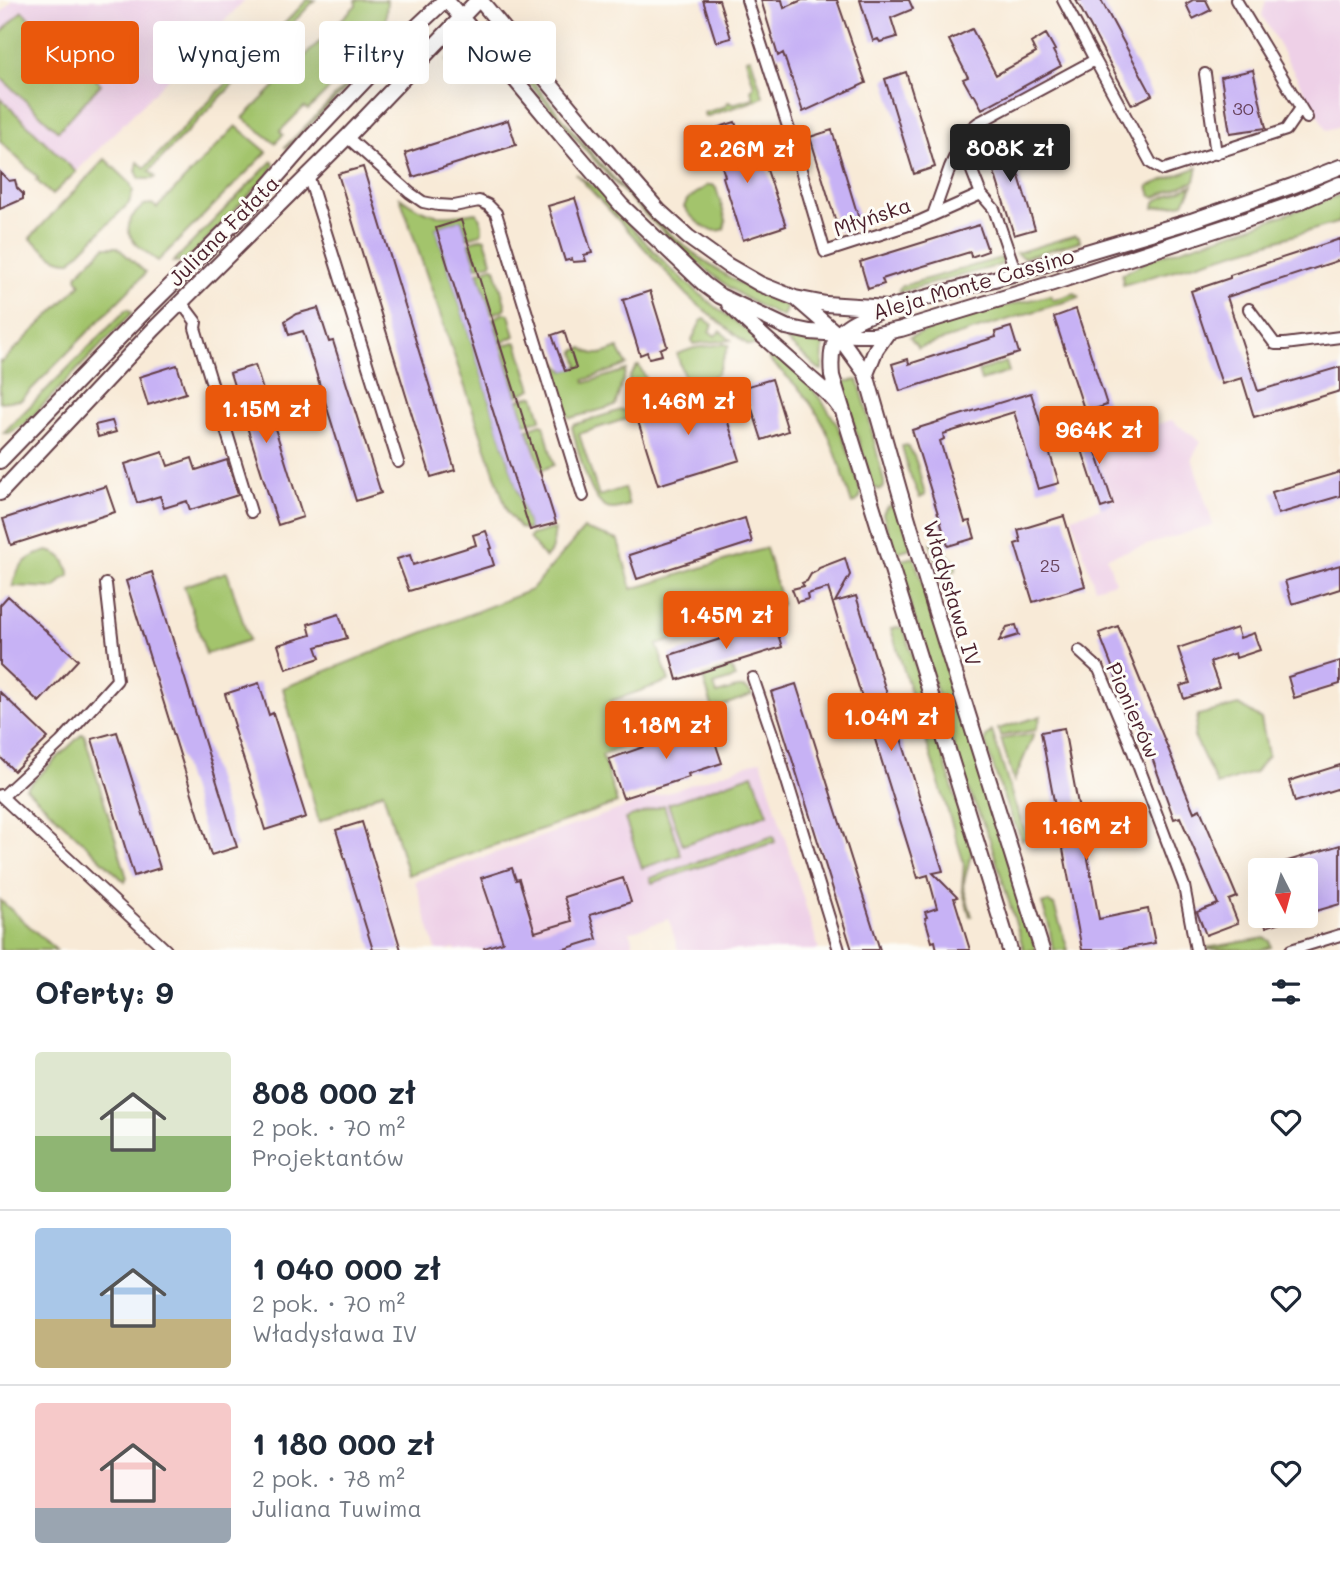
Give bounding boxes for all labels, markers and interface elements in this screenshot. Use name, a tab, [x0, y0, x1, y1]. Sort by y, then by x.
chip: Kupno	[21, 21, 139, 84]
chip: Wynajem	[153, 21, 305, 84]
chip: Filtry	[319, 21, 429, 84]
chip: Nowe	[443, 21, 556, 84]
house number: 30	[1232, 96, 1254, 120]
pin: 808K zł	[945, 124, 1075, 184]
pin: 2.26M zł	[675, 125, 819, 185]
text: 808K zł	[966, 132, 1054, 162]
text: 2.26M zł	[700, 133, 794, 163]
street label: Juliana Fałata	[162, 169, 284, 291]
street label: Młyńska	[830, 190, 914, 242]
street label: Aleja Monte Cassino	[869, 241, 1077, 325]
pin: 1.46M zł	[616, 378, 760, 437]
text: 1.46M zł	[641, 385, 735, 415]
pin: 1.15M zł	[194, 386, 338, 445]
text: 1.15M zł	[221, 393, 311, 423]
pin: 964K zł	[1034, 406, 1164, 466]
text: 964K zł	[1056, 414, 1143, 444]
street label: Władysława IV	[918, 517, 988, 669]
house number: 25	[1040, 553, 1060, 577]
pin: 1.45M zł	[654, 592, 798, 651]
text: 1.45M zł	[679, 599, 773, 629]
street label: Pionierów	[1101, 658, 1167, 762]
pin: 1.04M zł	[819, 694, 963, 753]
text: 1.04M zł	[844, 701, 938, 731]
pin: 1.18M zł	[594, 702, 738, 761]
text: 1.18M zł	[621, 709, 711, 739]
pin: 1.16M zł	[1014, 802, 1158, 862]
text: 1.16M zł	[1041, 810, 1131, 840]
north arrow	[1248, 858, 1318, 928]
map controls	[1248, 858, 1318, 928]
text: Oferty: 9	[35, 972, 174, 1012]
icon: filters	[1267, 973, 1305, 1011]
text: 808 000 zł	[252, 1072, 416, 1112]
icon: home	[91, 1080, 175, 1164]
icon: heart	[1267, 1103, 1305, 1141]
text: 2 pok. · 70 m²	[252, 1112, 405, 1142]
text: Projektantów	[252, 1142, 404, 1172]
text: 1 040 000 zł	[252, 1248, 441, 1288]
icon: home	[91, 1256, 175, 1340]
icon: heart	[1267, 1279, 1305, 1317]
text: 2 pok. · 70 m²	[252, 1288, 405, 1318]
text: Władysława IV	[252, 1318, 417, 1348]
text: 1 180 000 zł	[252, 1423, 434, 1463]
icon: home	[91, 1431, 175, 1515]
icon: heart	[1267, 1454, 1305, 1492]
text: 2 pok. · 78 m²	[252, 1463, 405, 1493]
text: Juliana Tuwima	[252, 1493, 422, 1523]

